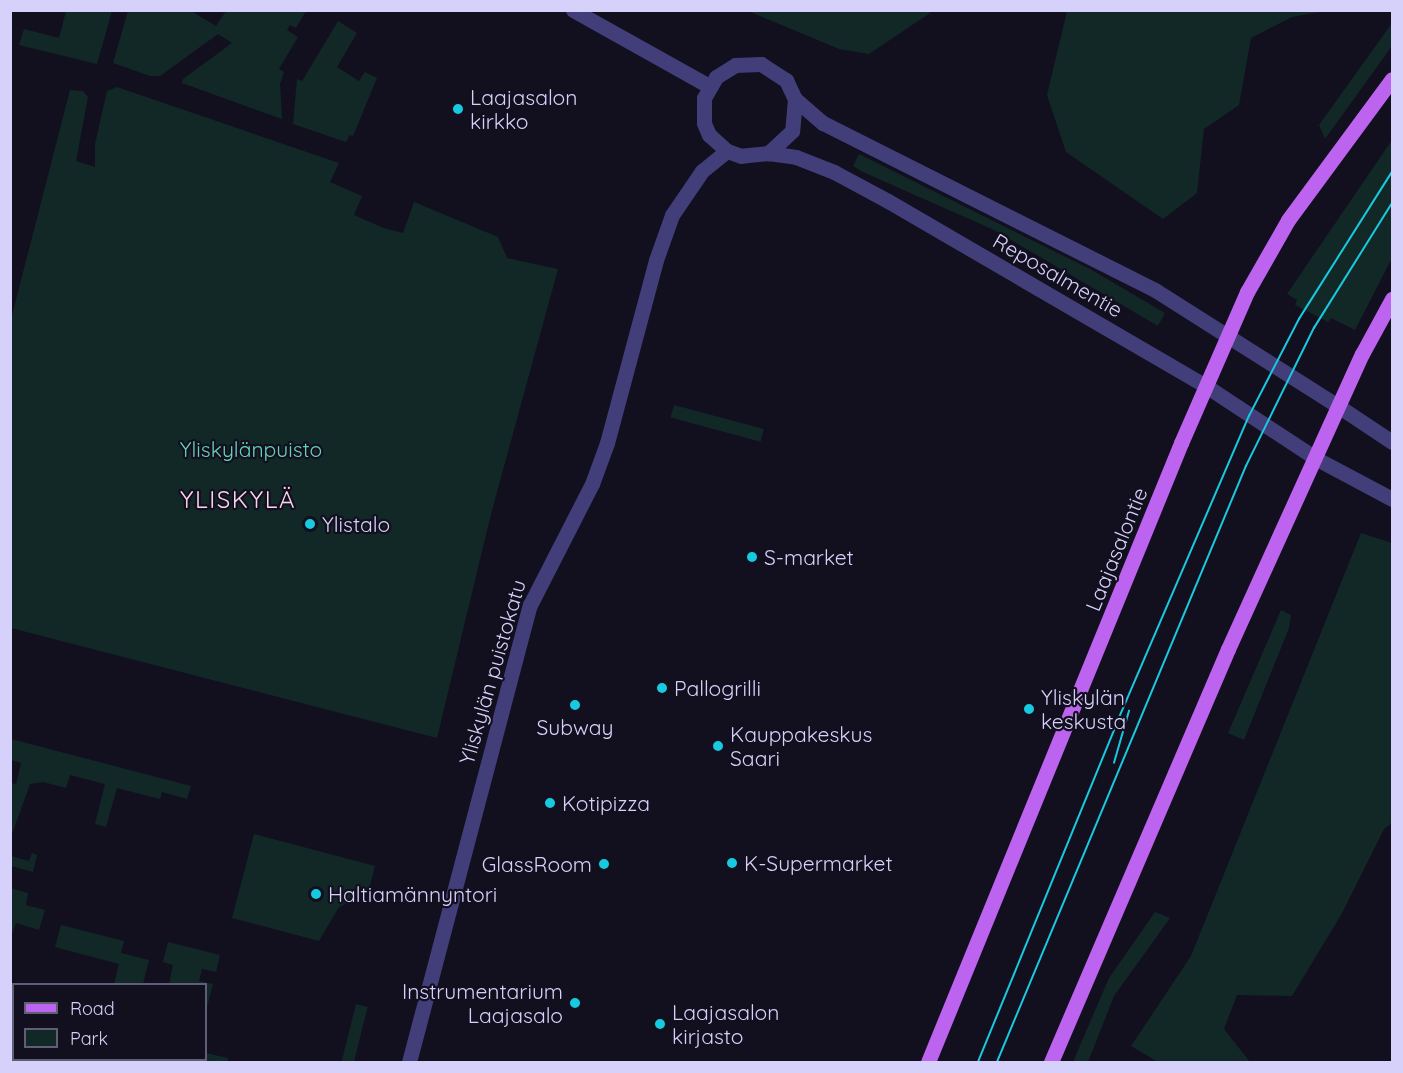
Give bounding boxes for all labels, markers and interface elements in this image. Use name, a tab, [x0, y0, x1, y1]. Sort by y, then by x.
place label: Laajasalon kirkko	[470, 84, 577, 134]
marker: Laajasalon kirkko	[451, 102, 465, 116]
street label: Reposalmentie	[989, 228, 1127, 322]
park label: Yliskylänpuisto	[180, 436, 322, 462]
street label: Laajasalontie	[1080, 484, 1152, 614]
district label: YLISKYLÄ	[180, 486, 296, 514]
place label: Ylistalo	[322, 511, 390, 537]
marker: Ylistalo	[303, 517, 317, 531]
place label: S-market	[764, 544, 854, 570]
marker: S-market	[745, 550, 759, 564]
street label: Yliskylän puistokatu	[454, 577, 530, 767]
place label: Pallogrilli	[674, 675, 761, 701]
marker: Pallogrilli	[655, 681, 669, 695]
place label: Yliskylän keskusta	[1041, 684, 1126, 734]
marker: Subway	[568, 698, 582, 712]
marker: Yliskylän keskusta	[1022, 702, 1036, 716]
place label: Subway	[536, 714, 614, 740]
place label: Kauppakeskus Saari	[730, 721, 872, 771]
marker: Kauppakeskus Saari	[711, 739, 725, 753]
place label: Kotipizza	[562, 790, 650, 816]
marker: Kotipizza	[543, 796, 557, 810]
place label: K-Supermarket	[744, 850, 893, 876]
place label: GlassRoom	[482, 851, 592, 877]
marker: K-Supermarket	[725, 856, 739, 870]
marker: GlassRoom	[597, 857, 611, 871]
place label: Haltiamännyntori	[328, 881, 497, 907]
marker: Haltiamännyntori	[309, 887, 323, 901]
place label: Instrumentarium Laajasalo	[402, 978, 563, 1028]
legend	[12, 983, 207, 1061]
marker: Instrumentarium Laajasalo	[568, 996, 582, 1010]
text: Road	[70, 997, 115, 1020]
place label: Laajasalon kirjasto	[672, 999, 779, 1049]
marker: Laajasalon kirjasto	[653, 1017, 667, 1031]
text: Park	[70, 1027, 108, 1050]

